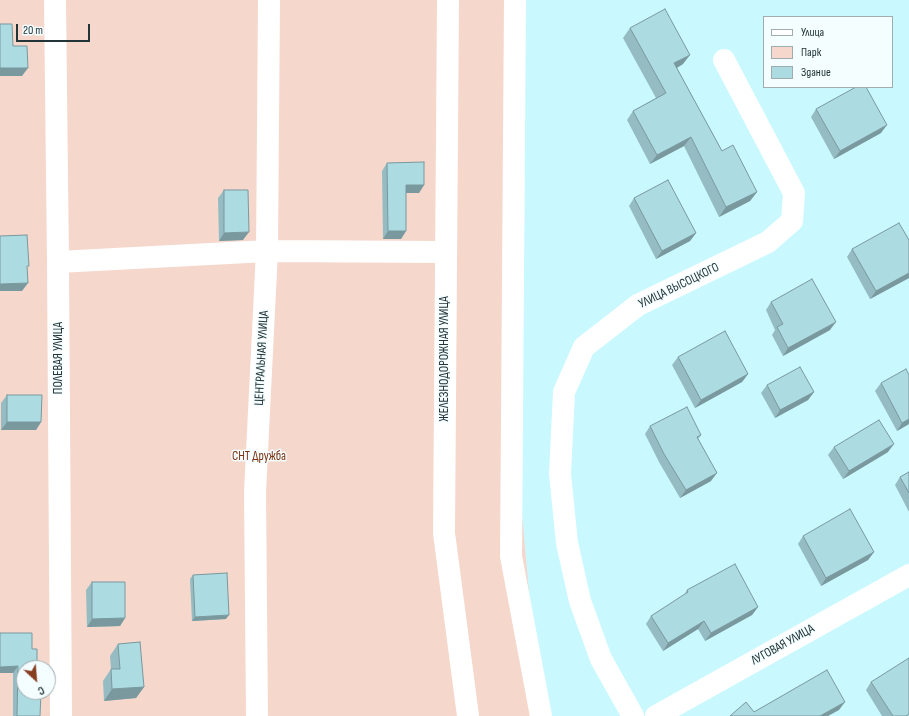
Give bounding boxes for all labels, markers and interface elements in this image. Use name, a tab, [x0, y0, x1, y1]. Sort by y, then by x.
scale bar	[18, 16, 92, 42]
legend	[763, 16, 893, 88]
text: 20 m	[23, 23, 43, 38]
text: Улица	[801, 25, 824, 40]
text: Парк	[801, 45, 821, 60]
text: Здание	[801, 65, 831, 80]
street label: УЛИЦА ВЫСОЦКОГО	[636, 260, 722, 312]
street label: ЖЕЛЕЗНОДОРОЖНАЯ УЛИЦА	[437, 296, 453, 422]
street label: ЦЕНТРАЛЬНАЯ УЛИЦА	[252, 310, 272, 406]
street label: ПОЛЕВАЯ УЛИЦА	[51, 322, 67, 394]
park label: СНТ Дружба	[232, 449, 286, 465]
street label: ЛУГОВАЯ УЛИЦА	[749, 621, 817, 669]
north arrow	[16, 660, 56, 700]
text: С	[36, 683, 46, 697]

